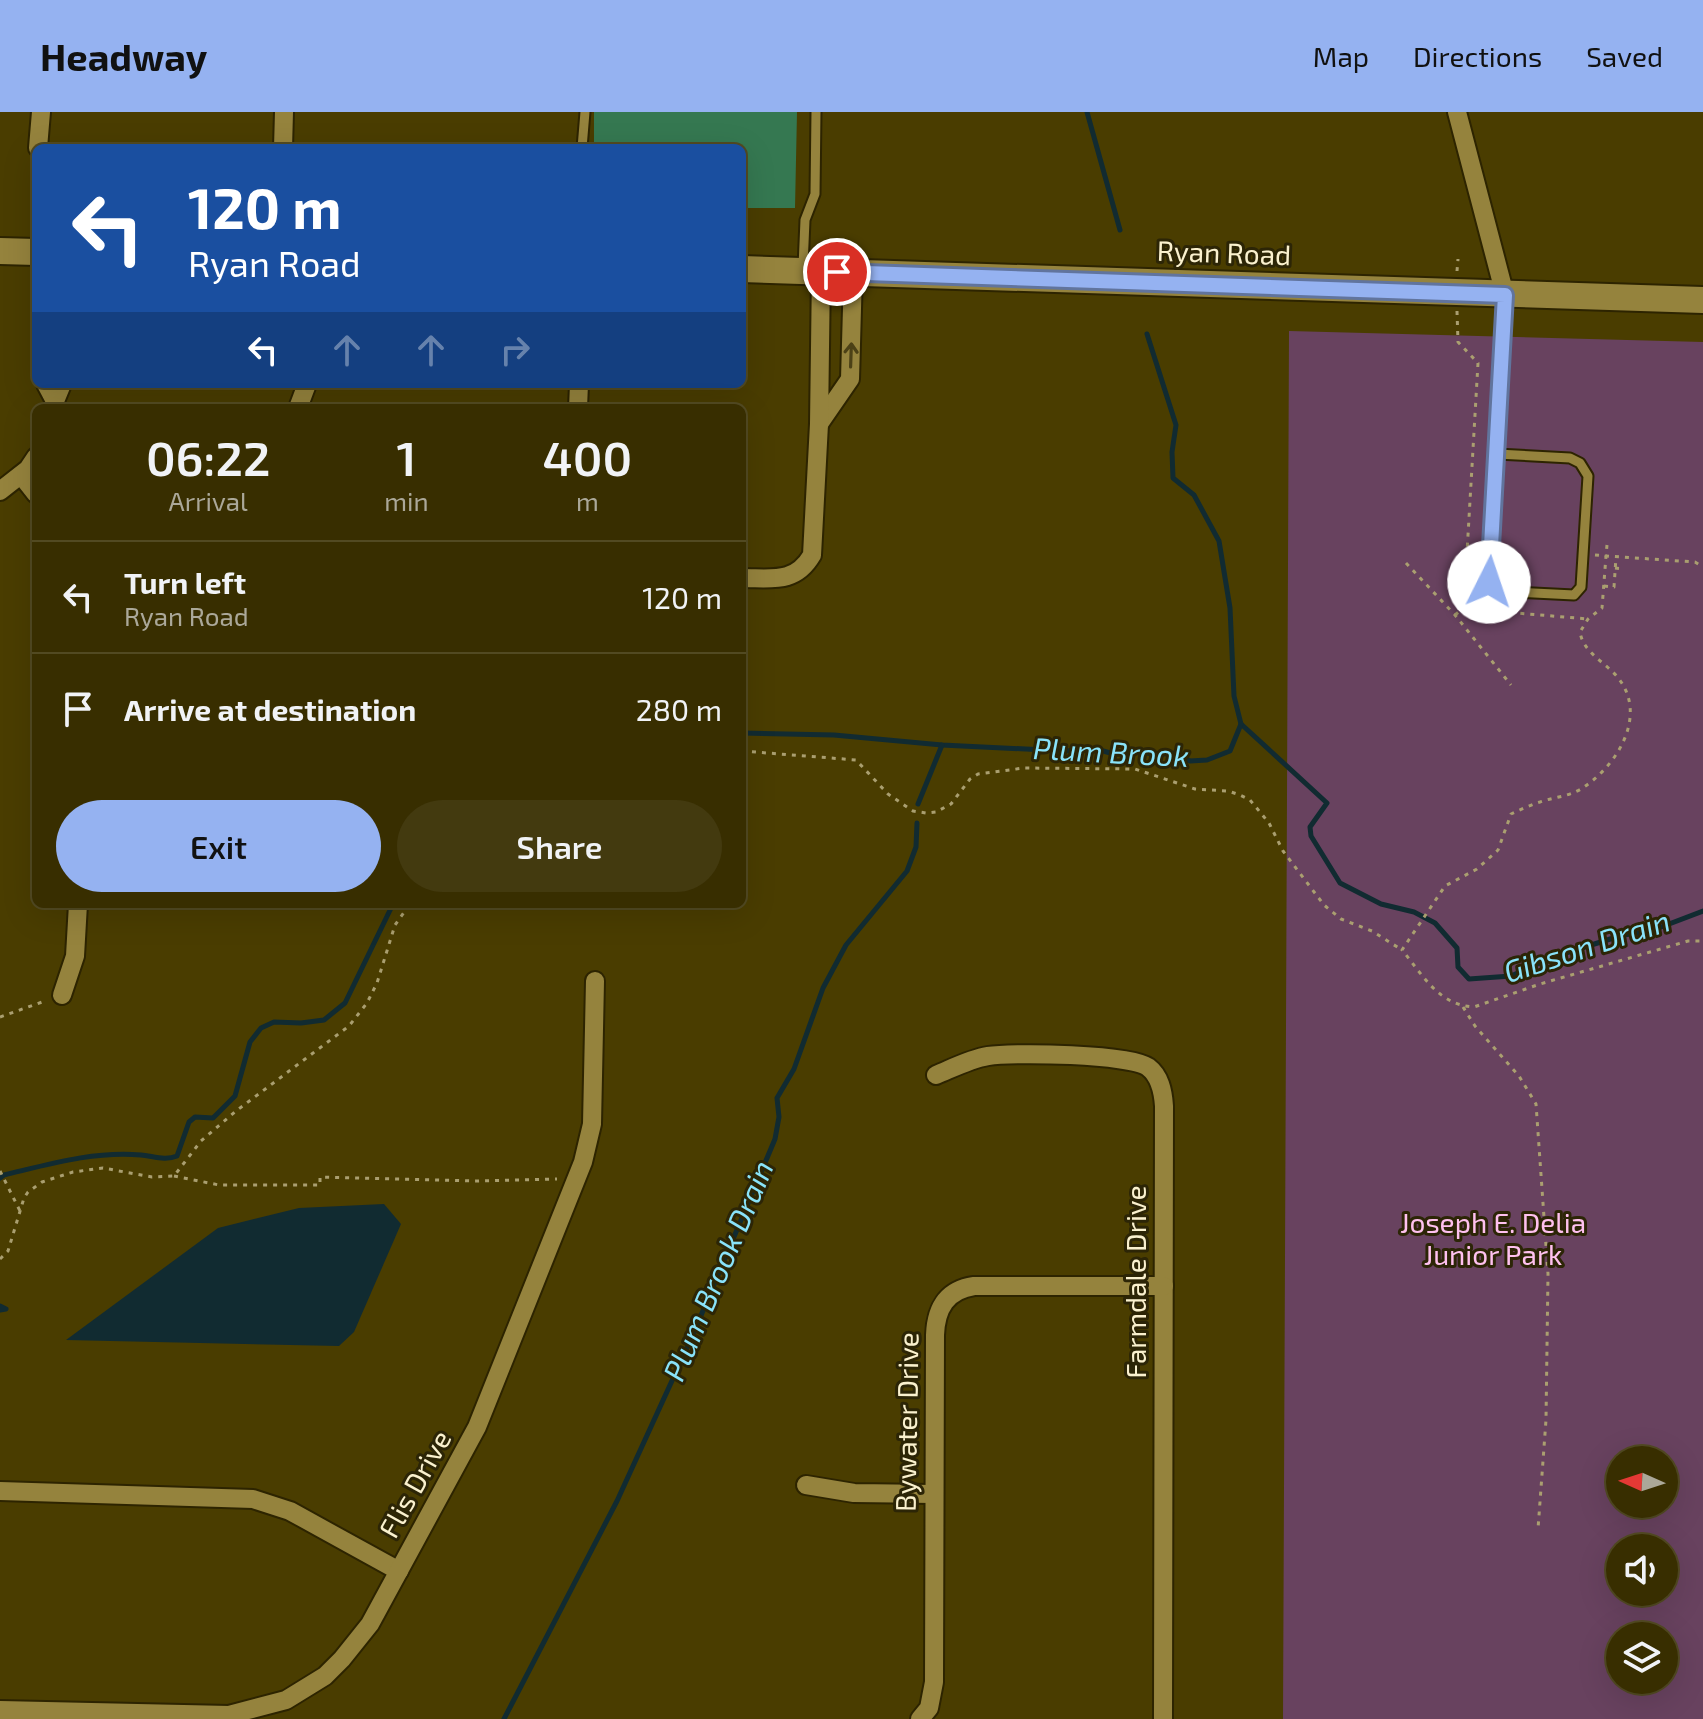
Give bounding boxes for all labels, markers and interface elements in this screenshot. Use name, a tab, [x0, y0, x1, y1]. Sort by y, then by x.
text: Headway	[40, 33, 207, 79]
text: Map	[1313, 39, 1369, 73]
text: Directions	[1413, 39, 1542, 73]
text: Saved	[1586, 39, 1663, 73]
text: 120 m	[188, 173, 342, 240]
icon: left	[56, 176, 160, 280]
street label: Ryan Road	[1156, 233, 1292, 271]
pin	[803, 238, 871, 306]
text: Ryan Road	[188, 241, 361, 284]
icon: arrive	[815, 250, 859, 294]
icon: left	[241, 328, 285, 372]
icon: ahead	[325, 328, 369, 372]
icon: ahead	[409, 328, 453, 372]
icon: right	[493, 328, 537, 372]
one-way arrow	[843, 342, 858, 369]
text: 06:22	[146, 428, 270, 486]
text: 1	[396, 428, 417, 486]
text: 400	[543, 428, 632, 486]
text: Arrival	[169, 485, 248, 516]
text: min	[384, 485, 429, 516]
text: m	[576, 485, 599, 516]
position arrow	[1447, 540, 1531, 624]
text: Turn left	[124, 564, 246, 600]
icon: left	[56, 575, 100, 619]
text: 120 m	[642, 579, 722, 615]
text: Ryan Road	[124, 600, 249, 631]
icon: arrive	[56, 687, 100, 731]
text: Arrive at destination	[124, 691, 416, 727]
text: 280 m	[636, 691, 722, 727]
water label: Plum Brook	[1032, 729, 1190, 773]
button: Exit	[56, 800, 381, 892]
button: Share	[397, 800, 722, 892]
water label: Gibson Drain	[1499, 901, 1674, 989]
water label: Plum Brook Drain	[654, 1155, 780, 1386]
street label: Farmdale Drive	[1118, 1185, 1152, 1379]
park label: Joseph E. Delia Junior Park	[1400, 1205, 1586, 1271]
street label: Bywater Drive	[887, 1332, 925, 1512]
street label: Flis Drive	[371, 1424, 457, 1543]
north arrow	[1606, 1446, 1678, 1518]
map controls	[1606, 1446, 1678, 1694]
button: sound	[1606, 1534, 1678, 1606]
button: layers	[1606, 1622, 1678, 1694]

